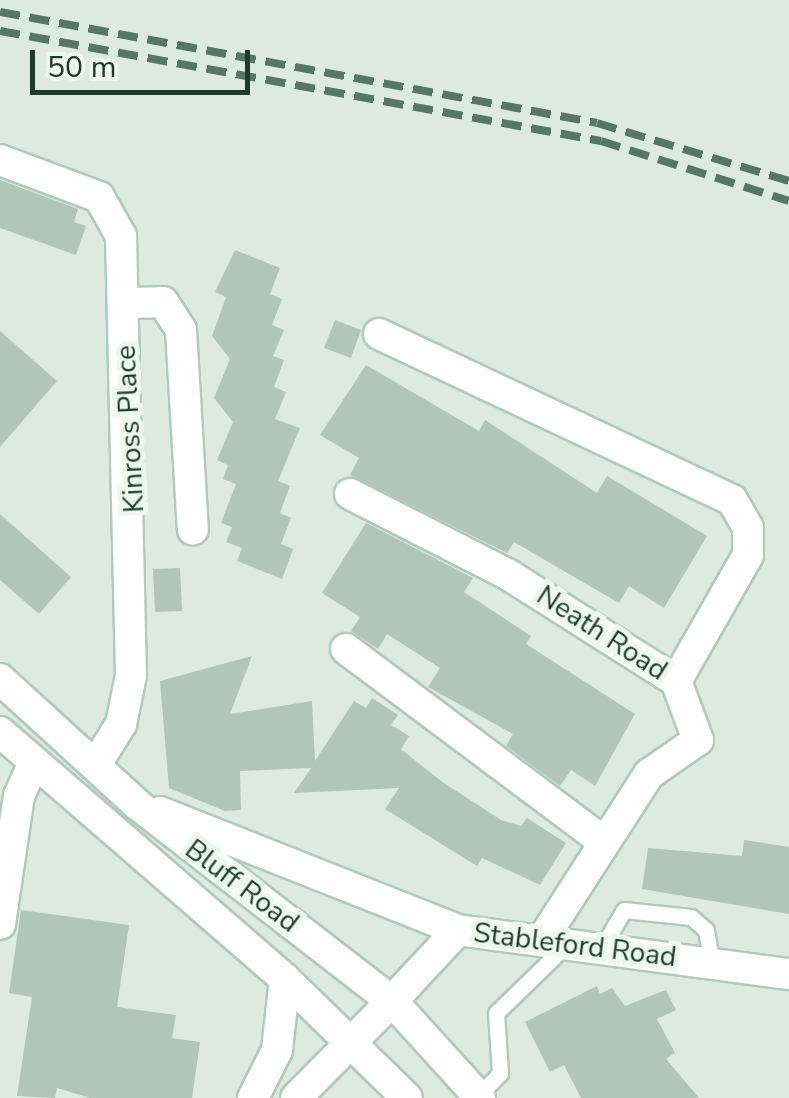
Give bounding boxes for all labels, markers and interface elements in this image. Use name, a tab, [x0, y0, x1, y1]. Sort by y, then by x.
scale bar	[35, 30, 255, 92]
text: 50 m	[47, 47, 116, 88]
street label: Kinross Place	[109, 344, 151, 514]
street label: Neath Road	[531, 578, 673, 688]
street label: Bluff Road	[179, 832, 305, 940]
street label: Stableford Road	[472, 916, 678, 974]

